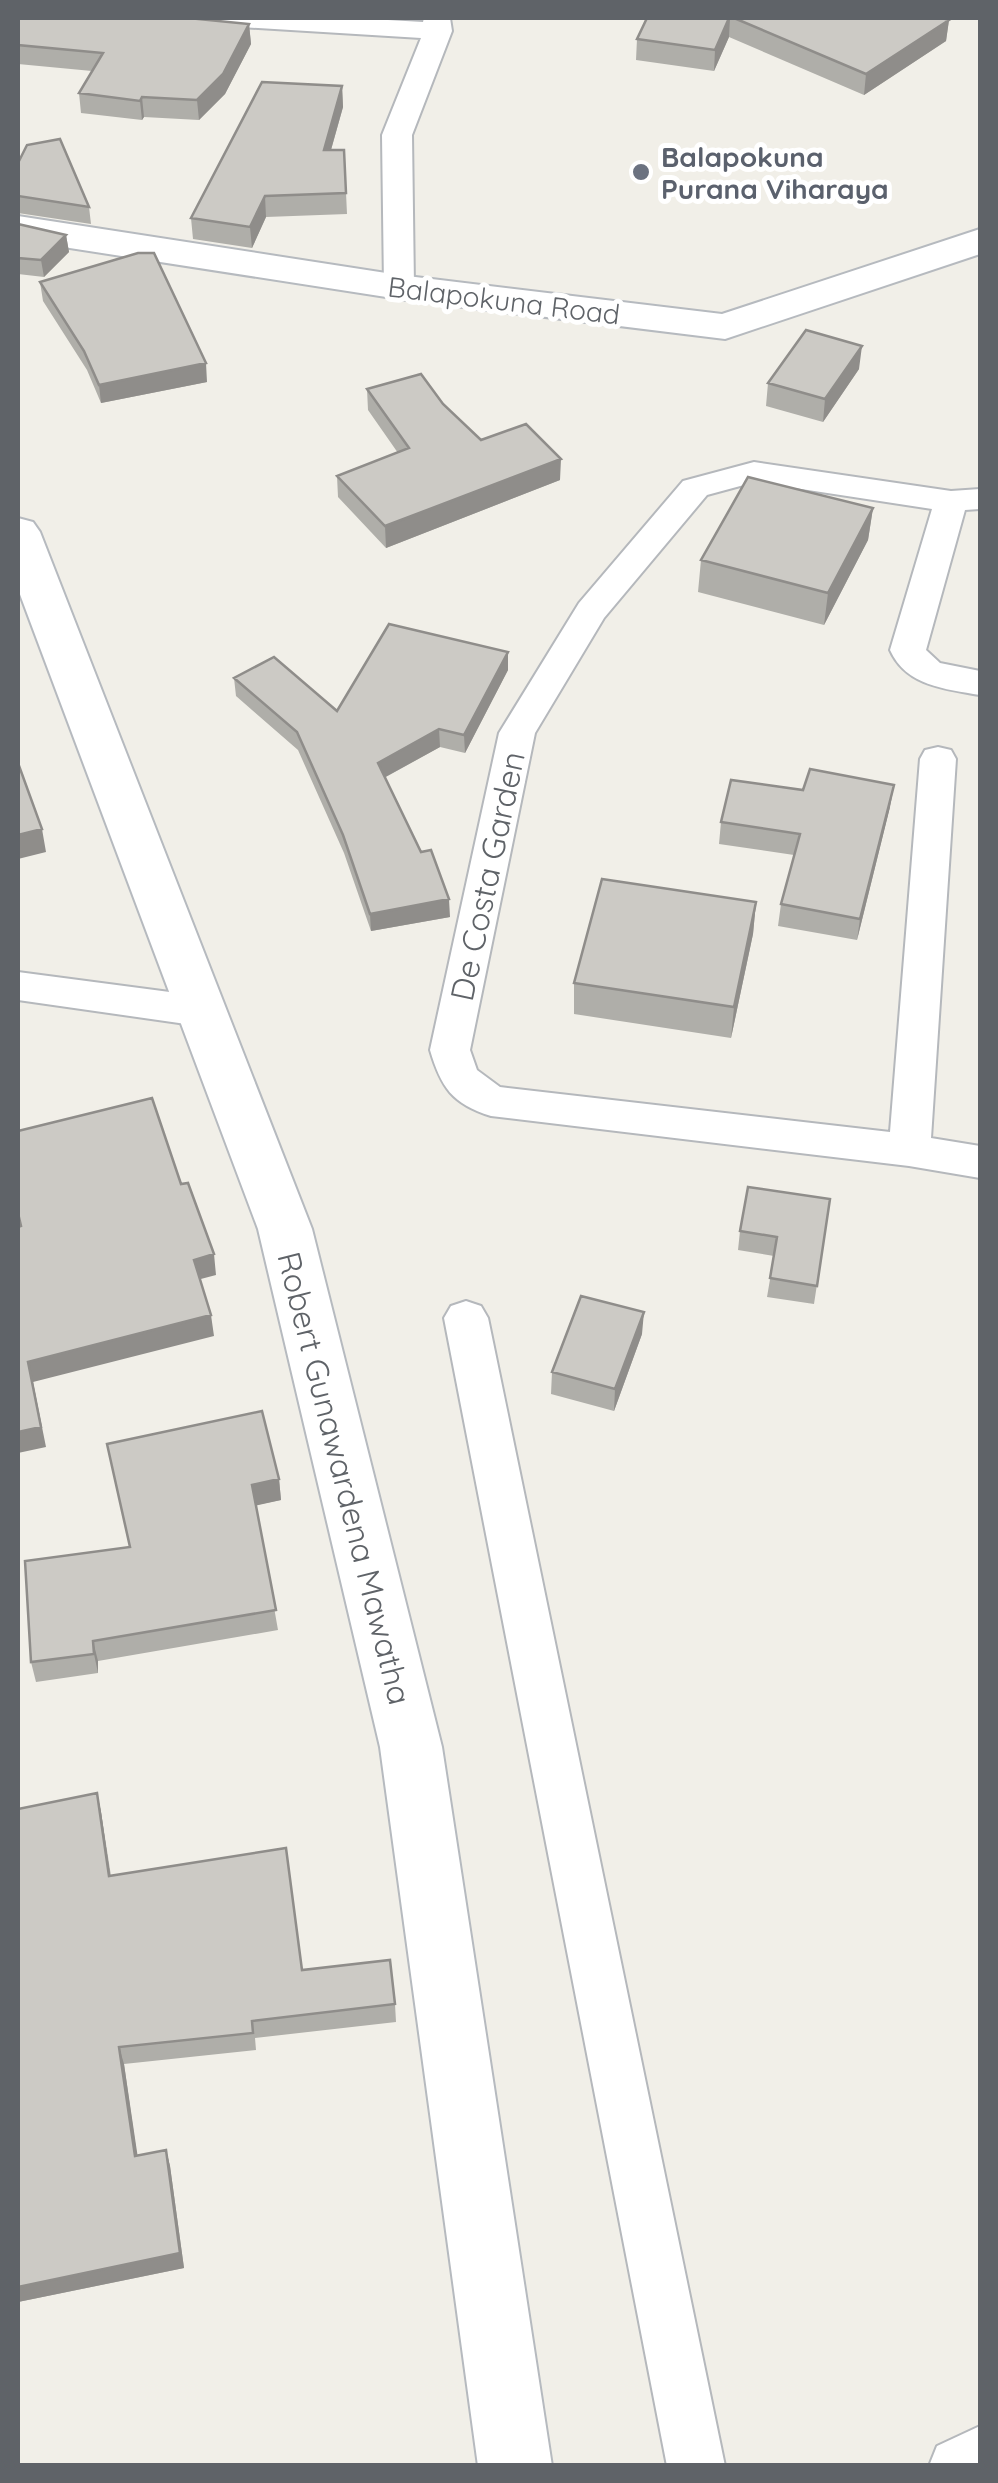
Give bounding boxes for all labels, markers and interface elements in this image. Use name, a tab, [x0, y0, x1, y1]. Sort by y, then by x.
place label: Balapokuna Purana Viharaya	[661, 139, 889, 206]
marker: Balapokuna Purana Viharaya	[630, 161, 652, 183]
street label: Balapokuna Road	[386, 268, 622, 332]
street label: De Costa Garden	[441, 748, 533, 1004]
street label: Robert Gunawardena Mawatha	[269, 1248, 421, 1708]

